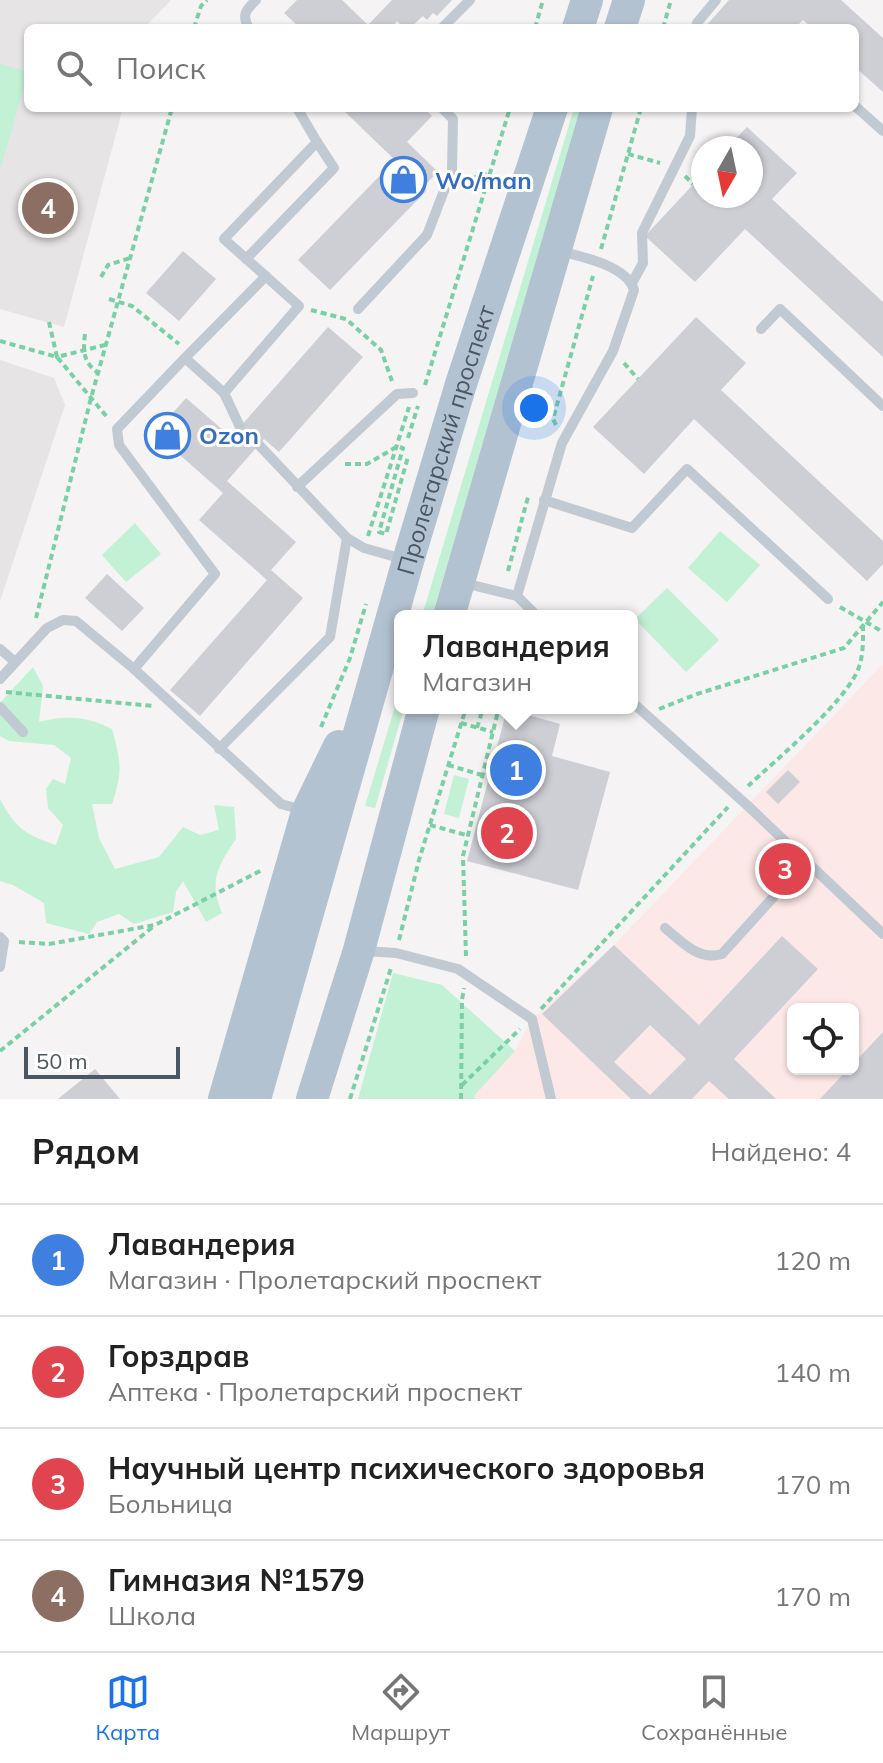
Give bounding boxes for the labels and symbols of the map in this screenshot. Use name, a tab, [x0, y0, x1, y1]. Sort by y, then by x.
north arrow	[691, 136, 763, 208]
shop icon: Wo/man	[380, 156, 428, 204]
place label: Wo/man	[435, 165, 532, 195]
pin: 4	[22, 178, 74, 238]
street label: Пролетарский проспект	[390, 301, 501, 578]
your location	[514, 388, 554, 428]
shop icon: Ozon	[144, 411, 192, 459]
place label: Ozon	[199, 420, 259, 450]
pin: 1	[490, 740, 542, 800]
pin: 2	[481, 803, 533, 863]
pin: 3	[759, 839, 811, 899]
scale bar	[24, 1043, 180, 1079]

